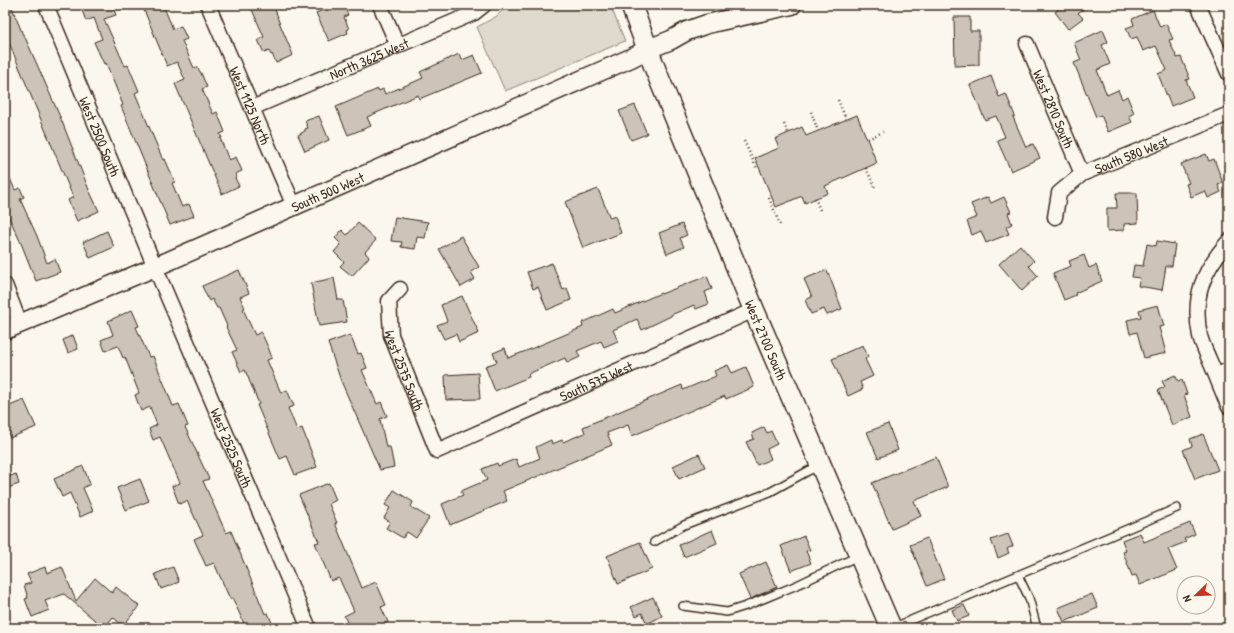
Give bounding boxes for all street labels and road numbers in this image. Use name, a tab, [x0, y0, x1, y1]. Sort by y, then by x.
street label: North 3625 West	[326, 33, 411, 83]
street label: West 1125 North	[226, 63, 276, 147]
street label: West 2810 South	[1029, 66, 1079, 151]
street label: West 2500 South	[76, 94, 126, 179]
street label: South 580 West	[1091, 131, 1171, 177]
street label: South 500 West	[288, 167, 367, 216]
street label: West 2700 South	[741, 297, 792, 383]
street label: West 2575 South	[381, 330, 429, 413]
street label: South 575 West	[556, 356, 636, 405]
street label: West 2525 South	[207, 405, 257, 490]

